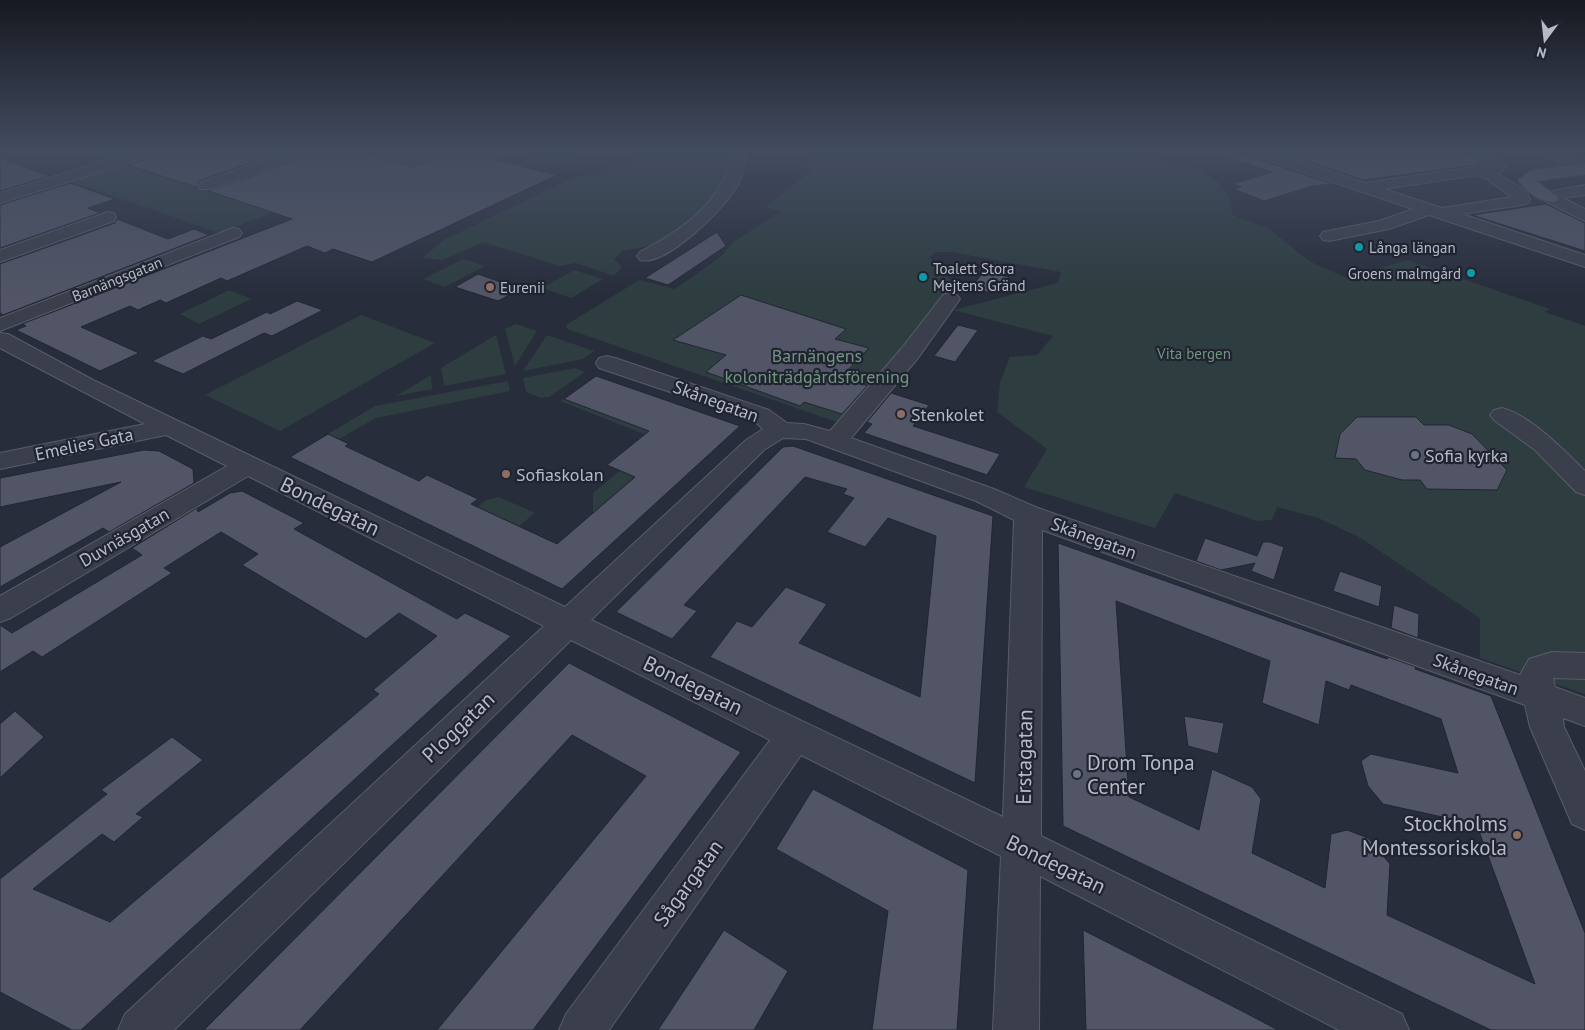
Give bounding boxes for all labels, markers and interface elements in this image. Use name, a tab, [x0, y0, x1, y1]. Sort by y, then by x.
north arrow	[1520, 15, 1570, 65]
text: N	[1535, 43, 1548, 62]
place label: Långa längan	[1369, 238, 1456, 257]
marker: Långa längan	[1353, 241, 1365, 253]
street label: Barnängsgatan	[69, 252, 165, 306]
place label: Toalett Stora Mejtens Gränd	[933, 259, 1026, 295]
place label: Groens malmgård	[1348, 264, 1461, 283]
marker: Groens malmgård	[1465, 267, 1477, 279]
marker: Toalett Stora Mejtens Gränd	[917, 271, 929, 283]
place label: Eurenii	[500, 278, 545, 297]
marker: Eurenii	[484, 281, 496, 293]
park label: Barnängens koloniträdgårdsförening	[724, 344, 910, 388]
park label: Vita bergen	[1156, 344, 1231, 363]
street label: Skånegatan	[670, 375, 762, 427]
place label: Stenkolet	[911, 403, 984, 426]
marker: Stenkolet	[895, 408, 907, 420]
street label: Emelies Gata	[33, 422, 135, 466]
place label: Sofia kyrka	[1425, 444, 1508, 467]
marker: Sofia kyrka	[1409, 449, 1421, 461]
place label: Sofiaskolan	[516, 463, 604, 486]
marker: Sofiaskolan	[500, 468, 512, 480]
street label: Bondegatan	[276, 470, 384, 542]
street label: Duvnäsgatan	[75, 502, 173, 572]
street label: Skånegatan	[1048, 512, 1140, 564]
street label: Skånegatan	[1430, 648, 1522, 700]
street label: Bondegatan	[639, 649, 747, 721]
street label: Ploggatan	[416, 686, 500, 768]
street label: Erstagatan	[1010, 709, 1038, 805]
place label: Drom Tonpa Center	[1087, 749, 1195, 800]
marker: Drom Tonpa Center	[1071, 768, 1083, 780]
place label: Stockholms Montessoriskola	[1362, 810, 1507, 861]
street label: Bondegatan	[1002, 828, 1110, 900]
marker: Stockholms Montessoriskola	[1511, 829, 1523, 841]
street label: Sågargatan	[647, 834, 729, 932]

